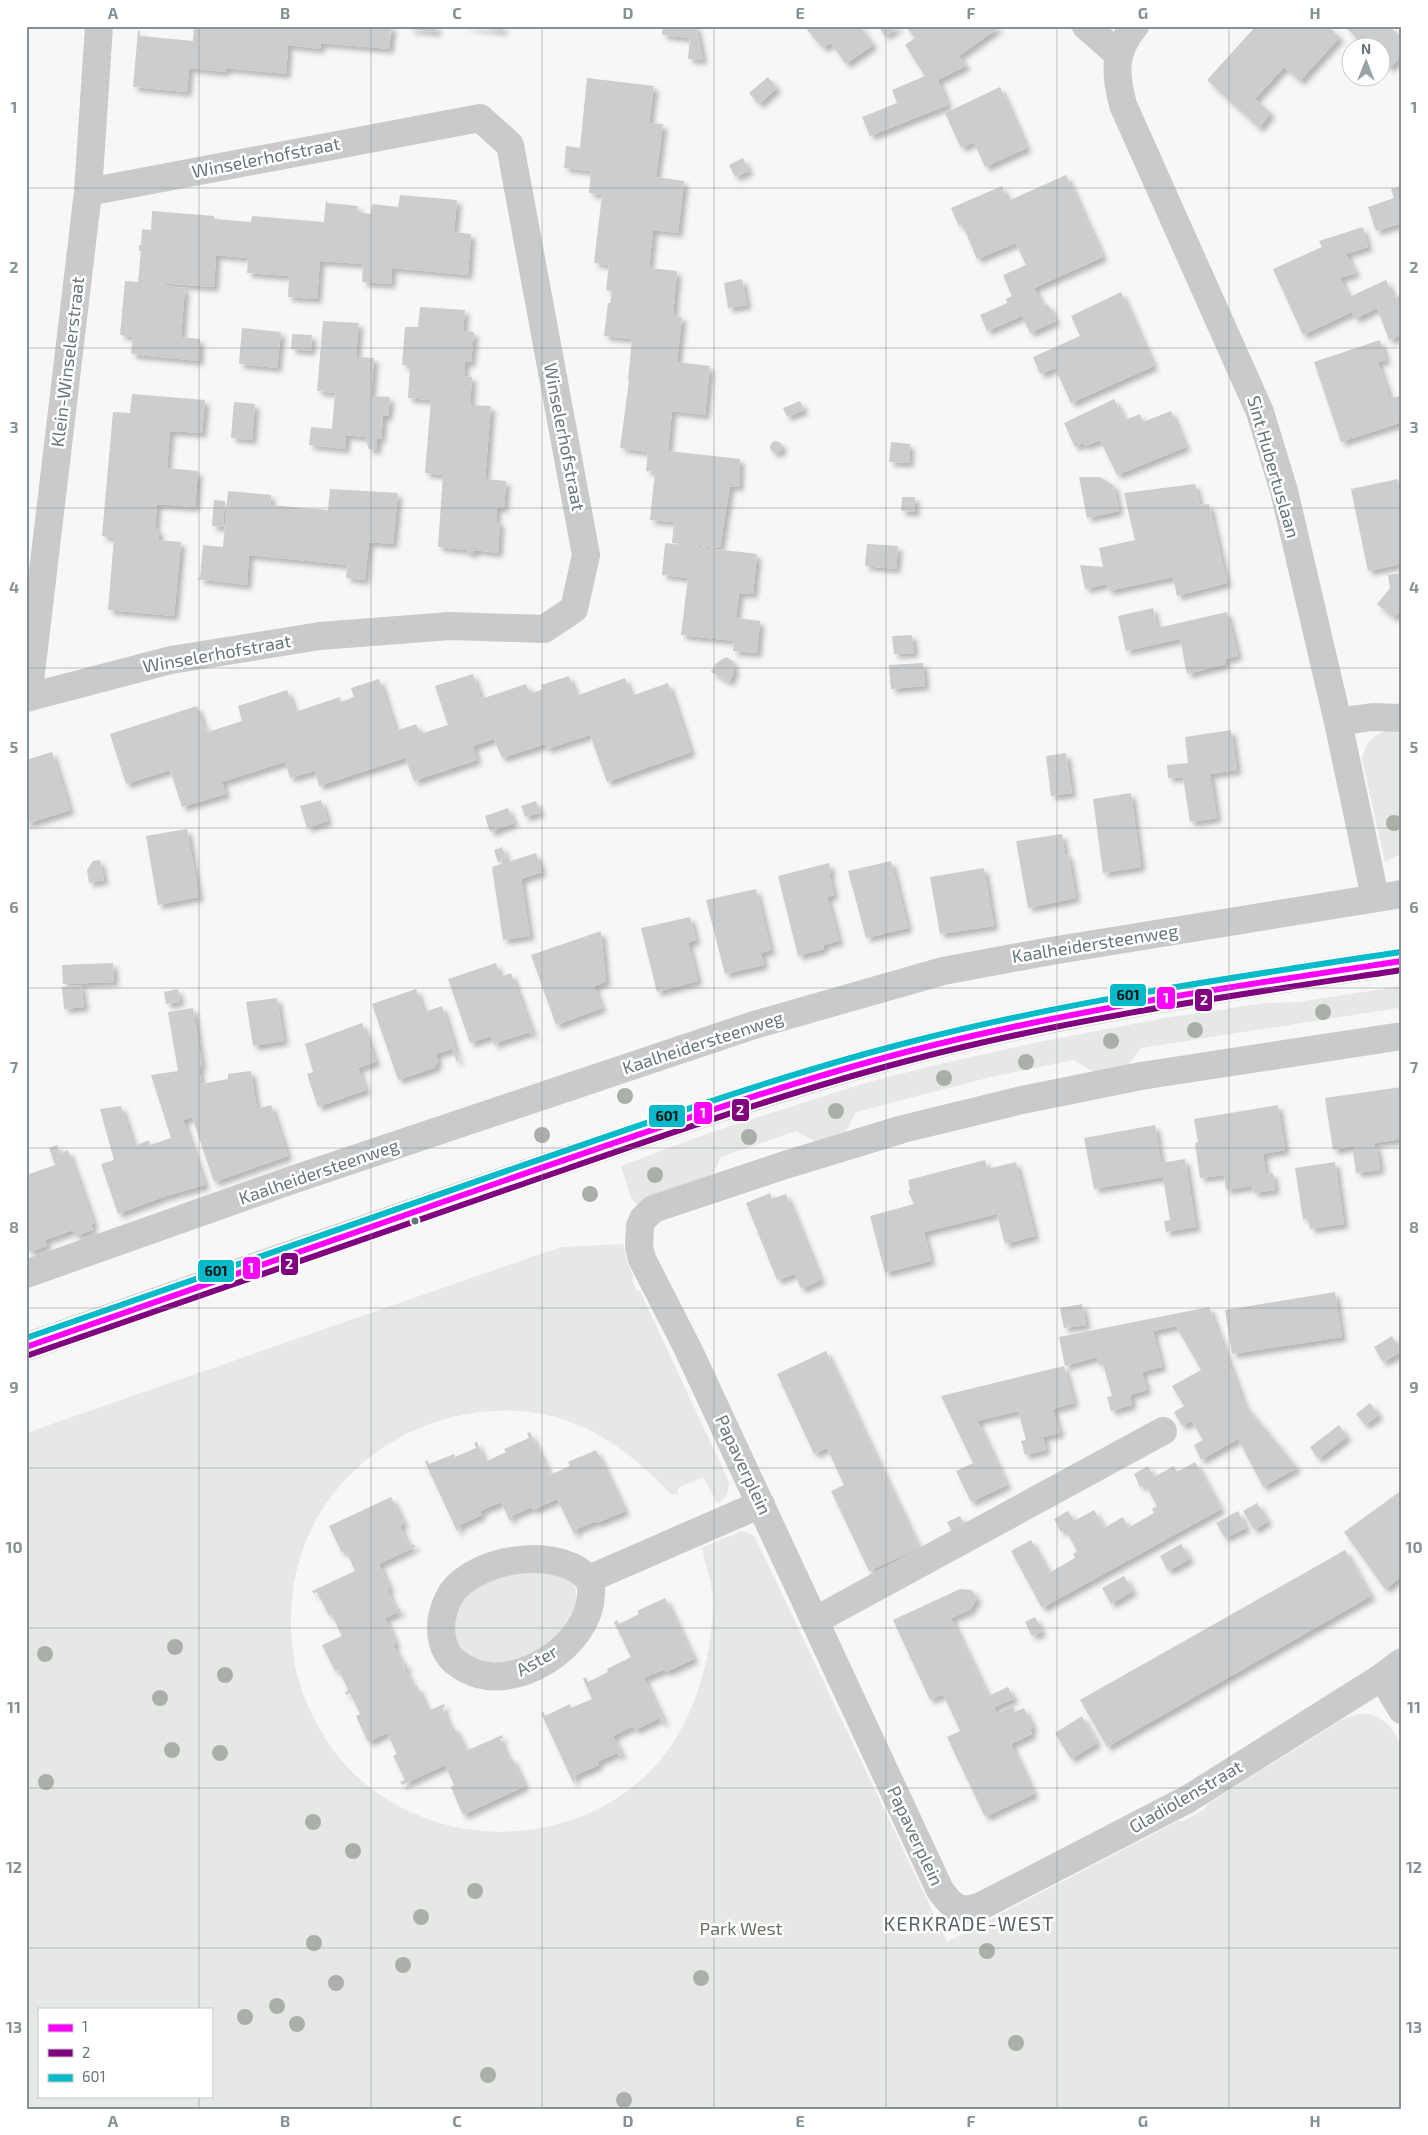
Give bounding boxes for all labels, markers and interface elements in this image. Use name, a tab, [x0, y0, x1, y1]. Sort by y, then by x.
text: A	[108, 3, 119, 22]
text: B	[280, 3, 290, 22]
text: C	[452, 3, 462, 22]
text: D	[623, 3, 634, 22]
text: E	[795, 3, 805, 22]
text: F	[967, 3, 976, 22]
text: G	[1138, 3, 1148, 22]
text: H	[1309, 3, 1321, 22]
north arrow	[1340, 38, 1390, 88]
text: N	[1361, 40, 1371, 57]
text: 1	[11, 97, 17, 116]
text: 1	[1411, 97, 1417, 116]
street label: Winselerhofstraat	[190, 132, 342, 182]
text: 2	[9, 257, 19, 276]
text: 2	[1409, 257, 1419, 276]
street label: Klein-Winselerstraat	[46, 275, 88, 448]
street label: Winselerhofstraat	[540, 361, 590, 513]
street label: Sint Hubertuslaan	[1243, 393, 1305, 540]
text: 3	[9, 417, 19, 436]
text: 3	[1409, 417, 1419, 436]
text: 4	[9, 577, 19, 596]
text: 4	[1409, 577, 1419, 596]
street label: Winselerhofstraat	[141, 629, 293, 677]
text: 5	[10, 737, 19, 756]
text: 5	[1410, 737, 1419, 756]
text: 6	[9, 897, 19, 916]
text: 6	[1409, 897, 1419, 916]
street label: Kaalheidersteenweg	[1010, 919, 1179, 967]
line badge: 601	[1109, 983, 1147, 1007]
text: 601	[1116, 986, 1140, 1003]
line badge: 1	[1156, 986, 1176, 1010]
line badge: 2	[1194, 988, 1213, 1012]
text: 1	[1163, 989, 1169, 1006]
text: 2	[1200, 991, 1208, 1008]
street label: Kaalheidersteenweg	[619, 1006, 786, 1078]
text: 7	[10, 1057, 19, 1076]
text: 7	[1410, 1057, 1419, 1076]
line badge: 2	[731, 1098, 750, 1122]
line badge: 1	[693, 1101, 713, 1125]
text: 2	[736, 1101, 744, 1118]
line badge: 601	[648, 1104, 686, 1128]
text: 1	[700, 1104, 706, 1121]
text: 601	[655, 1107, 679, 1124]
street label: Kaalheidersteenweg	[236, 1133, 402, 1209]
unlabelled marker	[410, 1216, 420, 1226]
text: 8	[9, 1217, 19, 1236]
text: 8	[1409, 1217, 1419, 1236]
line badge: 2	[280, 1252, 299, 1276]
text: 2	[285, 1255, 293, 1272]
line badge: 1	[242, 1256, 261, 1280]
line badge: 601	[197, 1259, 235, 1283]
text: 1	[248, 1259, 254, 1276]
text: 601	[204, 1262, 228, 1279]
text: 9	[9, 1377, 19, 1396]
text: 9	[1409, 1377, 1419, 1396]
street label: Papaverplein	[711, 1411, 777, 1518]
text: 10	[5, 1537, 23, 1556]
text: 10	[1405, 1537, 1423, 1556]
street label: Aster	[512, 1640, 561, 1680]
text: 11	[7, 1697, 21, 1716]
text: 11	[1407, 1697, 1421, 1716]
street label: Gladiolenstraat	[1125, 1755, 1246, 1837]
street label: Papaverplein	[883, 1782, 949, 1889]
text: 12	[6, 1857, 22, 1876]
text: 12	[1406, 1857, 1422, 1876]
district label: KERKRADE-WEST	[883, 1911, 1055, 1935]
park label: Park West	[700, 1917, 783, 1939]
legend	[38, 2008, 212, 2098]
text: 13	[6, 2017, 22, 2036]
text: 1	[82, 2017, 88, 2035]
text: 13	[1406, 2017, 1422, 2036]
text: 2	[82, 2043, 90, 2061]
text: 601	[82, 2067, 106, 2085]
text: A	[108, 2111, 119, 2130]
text: B	[280, 2111, 290, 2130]
text: C	[452, 2111, 462, 2130]
text: D	[623, 2111, 634, 2130]
text: E	[795, 2111, 805, 2130]
text: F	[967, 2111, 976, 2130]
text: G	[1138, 2111, 1148, 2130]
text: H	[1309, 2111, 1321, 2130]

